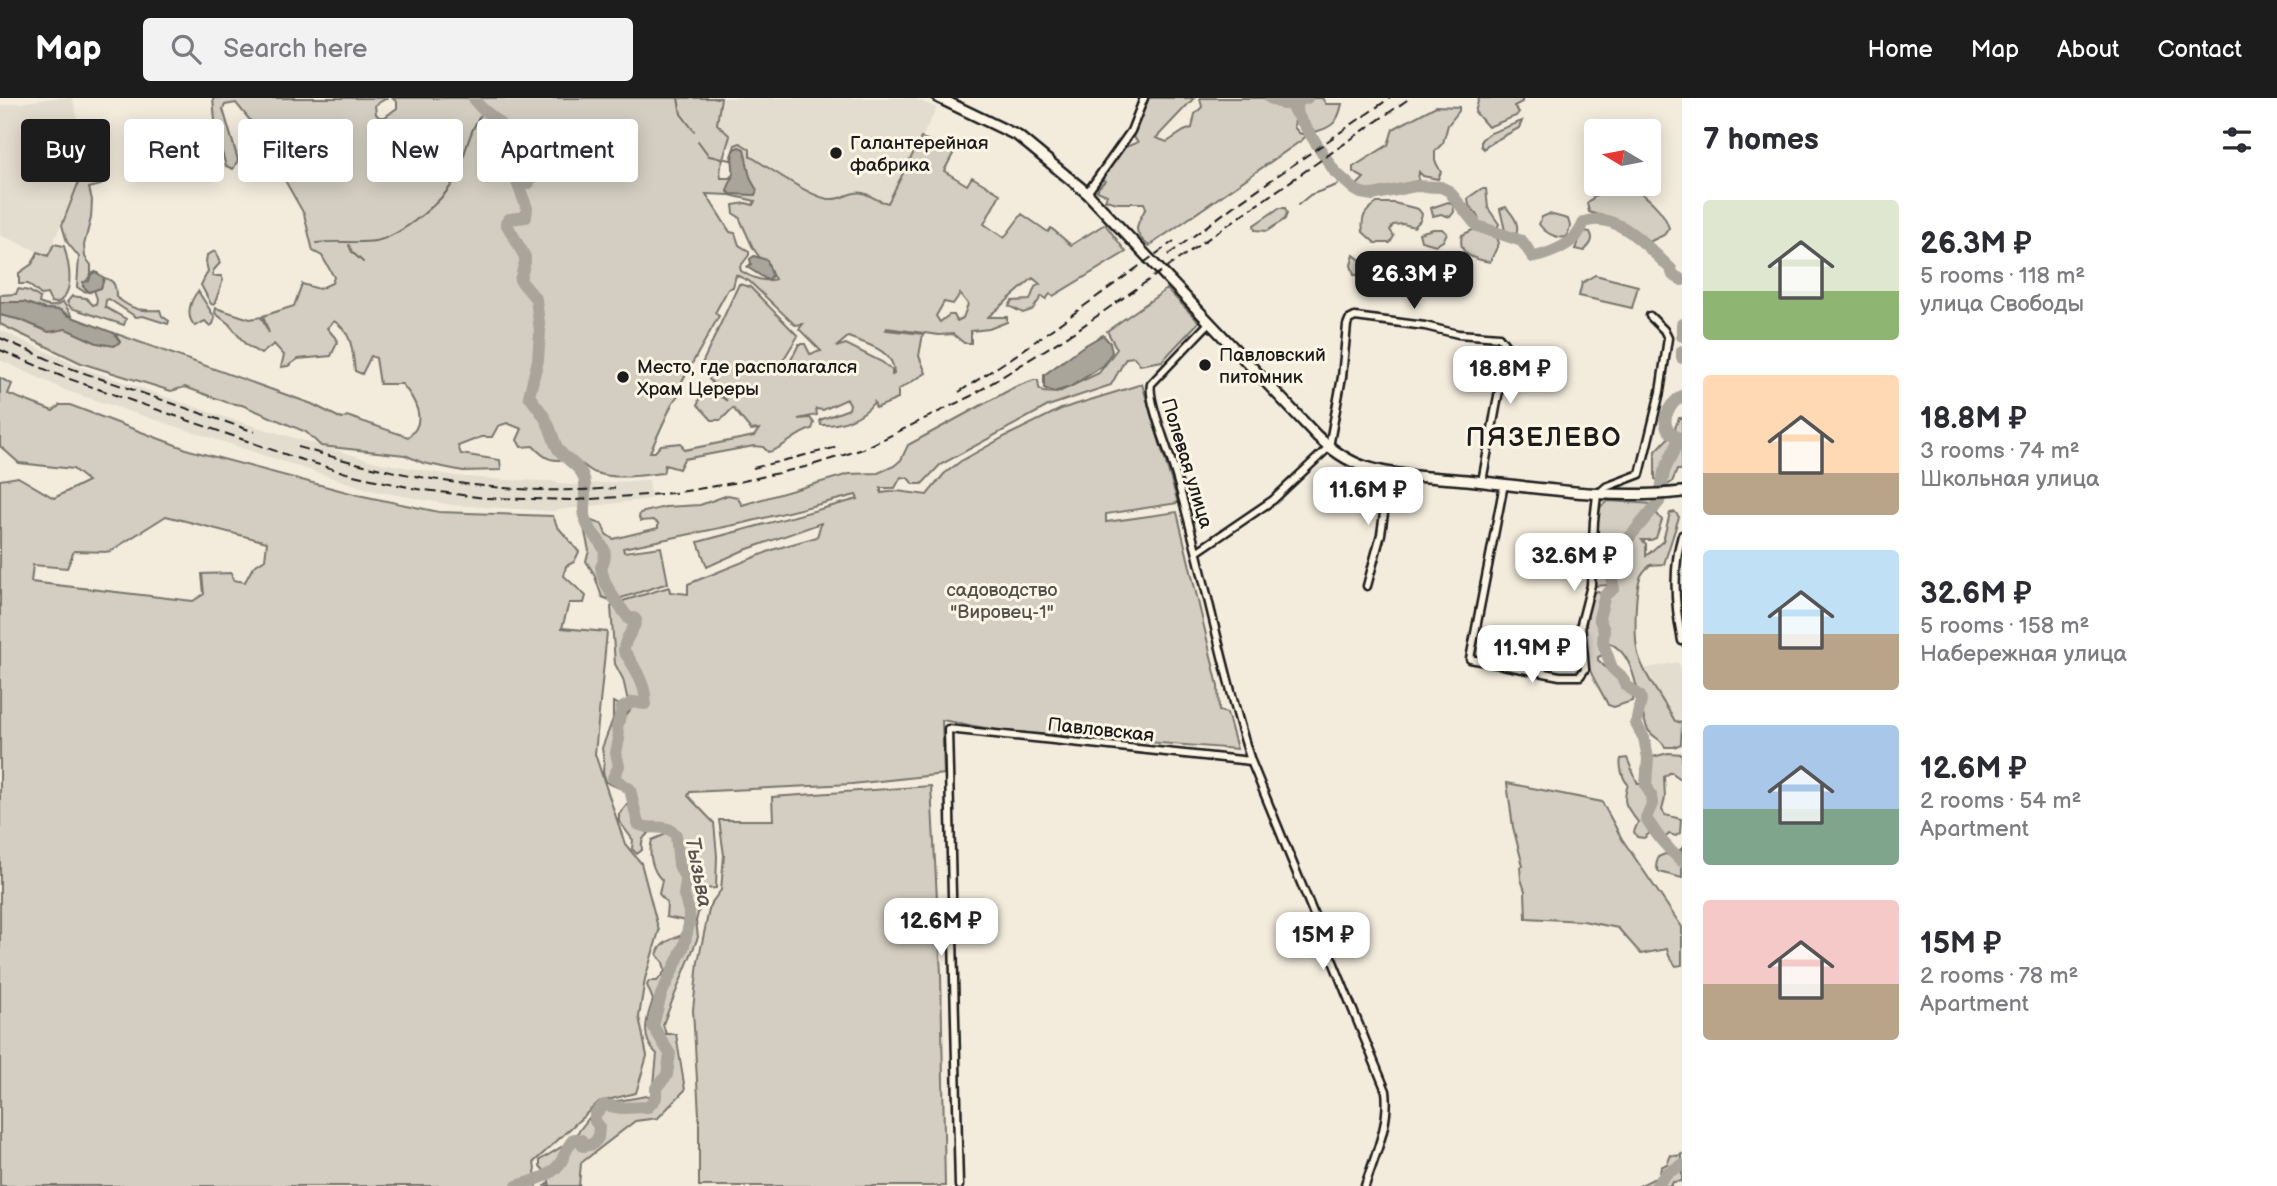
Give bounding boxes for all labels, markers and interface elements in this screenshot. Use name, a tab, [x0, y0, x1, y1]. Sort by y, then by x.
search box	[143, 18, 633, 81]
text: Map	[35, 29, 101, 69]
icon: search	[167, 30, 205, 68]
text: Search here	[223, 34, 367, 65]
text: Home	[1868, 35, 1933, 64]
text: Map	[1971, 35, 2019, 64]
text: About	[2057, 35, 2119, 64]
text: Contact	[2157, 35, 2242, 64]
chip: Buy	[21, 119, 110, 182]
chip: Rent	[124, 119, 224, 182]
chip: Filters	[238, 119, 353, 182]
chip: New	[367, 119, 463, 182]
chip: Apartment	[477, 119, 638, 182]
north arrow	[1584, 119, 1661, 196]
map controls	[1584, 119, 1661, 196]
icon: filters	[2218, 121, 2256, 159]
text: 7 homes	[1703, 122, 1819, 158]
place label: Галантерейная фабрика	[850, 132, 989, 177]
marker: Галантерейная фабрика	[828, 145, 844, 161]
text: 26.3M ₽	[1920, 226, 2032, 262]
icon: home	[1759, 228, 1843, 312]
pin: 26.3M ₽	[1349, 252, 1479, 311]
text: 26.3M ₽	[1371, 260, 1457, 288]
text: 5 rooms · 118 m²	[1920, 262, 2085, 290]
text: улица Свободы	[1920, 290, 2084, 318]
place label: Павловский питомник	[1219, 344, 1326, 389]
pin: 18.8M ₽	[1445, 346, 1575, 406]
text: 18.8M ₽	[1469, 355, 1551, 383]
place label: Место, где располагался Храм Цереры	[637, 356, 857, 401]
marker: Павловский питомник	[1197, 357, 1213, 373]
marker: Место, где располагался Храм Цереры	[615, 369, 631, 385]
street label: Полевая улица	[1156, 396, 1217, 531]
text: 18.8M ₽	[1920, 401, 2027, 437]
icon: home	[1759, 403, 1843, 487]
district label: ПЯЗЕЛЕВО	[1466, 423, 1622, 454]
text: 3 rooms · 74 m²	[1920, 437, 2080, 465]
text: Школьная улица	[1920, 465, 2100, 493]
pin: 11.6M ₽	[1303, 468, 1433, 527]
text: 11.6M ₽	[1329, 476, 1407, 504]
pin: 32.6M ₽	[1509, 533, 1639, 593]
text: 32.6M ₽	[1531, 542, 1617, 570]
text: 32.6M ₽	[1920, 576, 2032, 612]
icon: home	[1759, 578, 1843, 662]
park label: садоводство "Вировец-1"	[947, 579, 1058, 624]
text: 5 rooms · 158 m²	[1920, 612, 2089, 640]
pin: 11.9M ₽	[1467, 626, 1597, 685]
text: 11.9M ₽	[1493, 634, 1571, 662]
text: Набережная улица	[1920, 640, 2127, 668]
street label: Павловская	[1046, 713, 1155, 748]
text: 12.6M ₽	[1920, 751, 2027, 787]
icon: home	[1759, 753, 1843, 837]
text: 2 rooms · 54 m²	[1920, 787, 2082, 815]
text: Apartment	[1920, 815, 2029, 843]
water label: Тызьва	[679, 835, 718, 909]
pin: 12.6M ₽	[876, 898, 1006, 958]
text: 12.6M ₽	[900, 907, 982, 935]
pin: 15M ₽	[1274, 912, 1372, 972]
text: 15M ₽	[1292, 921, 1354, 949]
text: 15M ₽	[1920, 926, 2001, 962]
icon: home	[1759, 928, 1843, 1012]
text: 2 rooms · 78 m²	[1920, 962, 2078, 990]
text: Apartment	[1920, 990, 2029, 1018]

